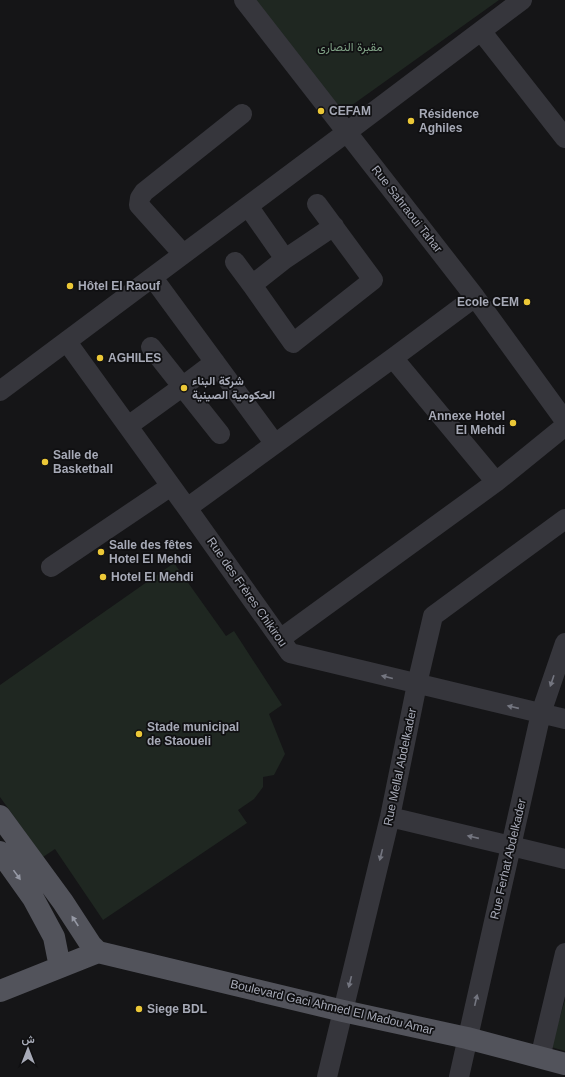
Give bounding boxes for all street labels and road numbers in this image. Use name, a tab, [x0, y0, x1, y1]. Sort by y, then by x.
street label: Rue Sahraoui Tahar	[369, 163, 445, 255]
street label: Rue des Frères Chikirou	[204, 535, 290, 649]
street label: Rue Mellal Abdelkader	[381, 707, 419, 827]
street label: Rue Ferhat Abdelkader	[487, 797, 529, 921]
street label: Boulevard Gaci Ahmed El Madou Amar	[229, 977, 435, 1037]

